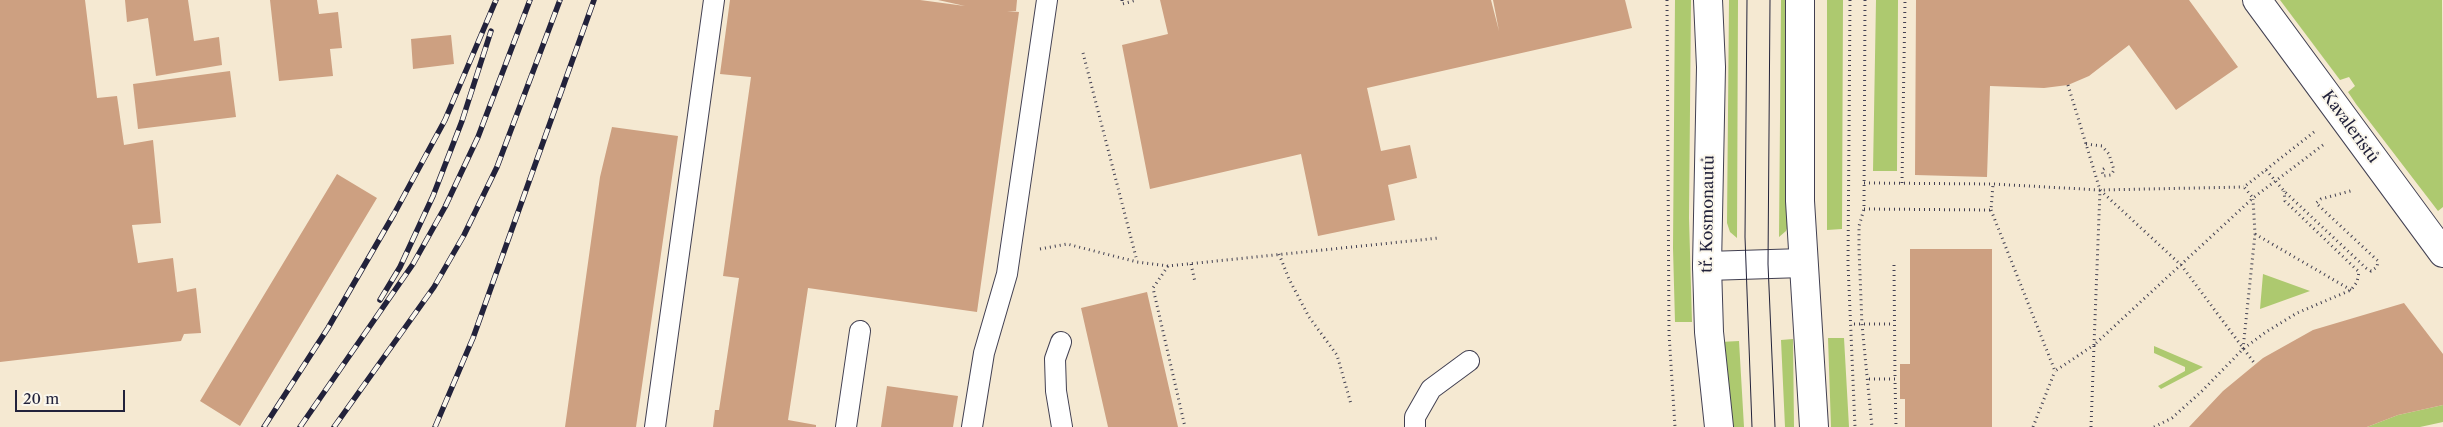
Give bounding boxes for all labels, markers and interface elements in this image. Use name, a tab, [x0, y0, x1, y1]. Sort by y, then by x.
street label: Kavaleristů	[2317, 87, 2383, 167]
street label: tř. Kosmonautů	[1697, 155, 1719, 273]
scale bar	[18, 380, 128, 412]
text: 20 m	[23, 389, 59, 408]

